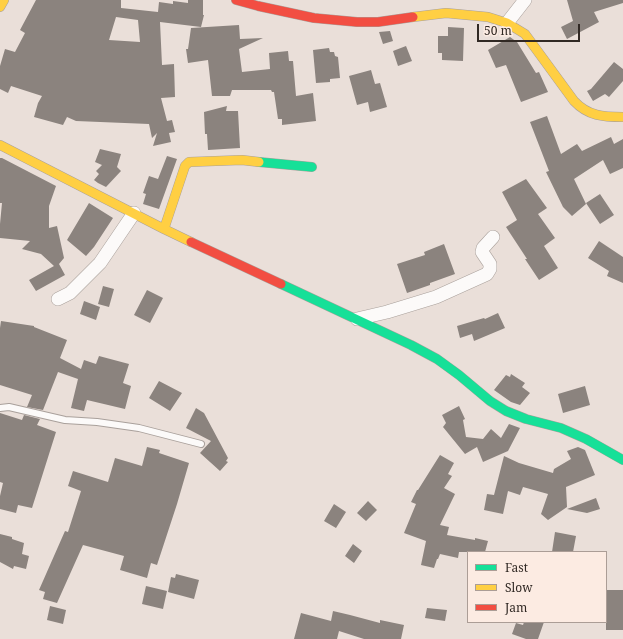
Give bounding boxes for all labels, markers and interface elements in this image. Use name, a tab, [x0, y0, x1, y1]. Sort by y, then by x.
scale bar	[479, 16, 582, 42]
text: 50 m	[484, 22, 512, 39]
legend	[467, 551, 607, 623]
text: Fast	[505, 559, 528, 576]
text: Slow	[505, 579, 533, 596]
text: Jam	[505, 599, 527, 616]

